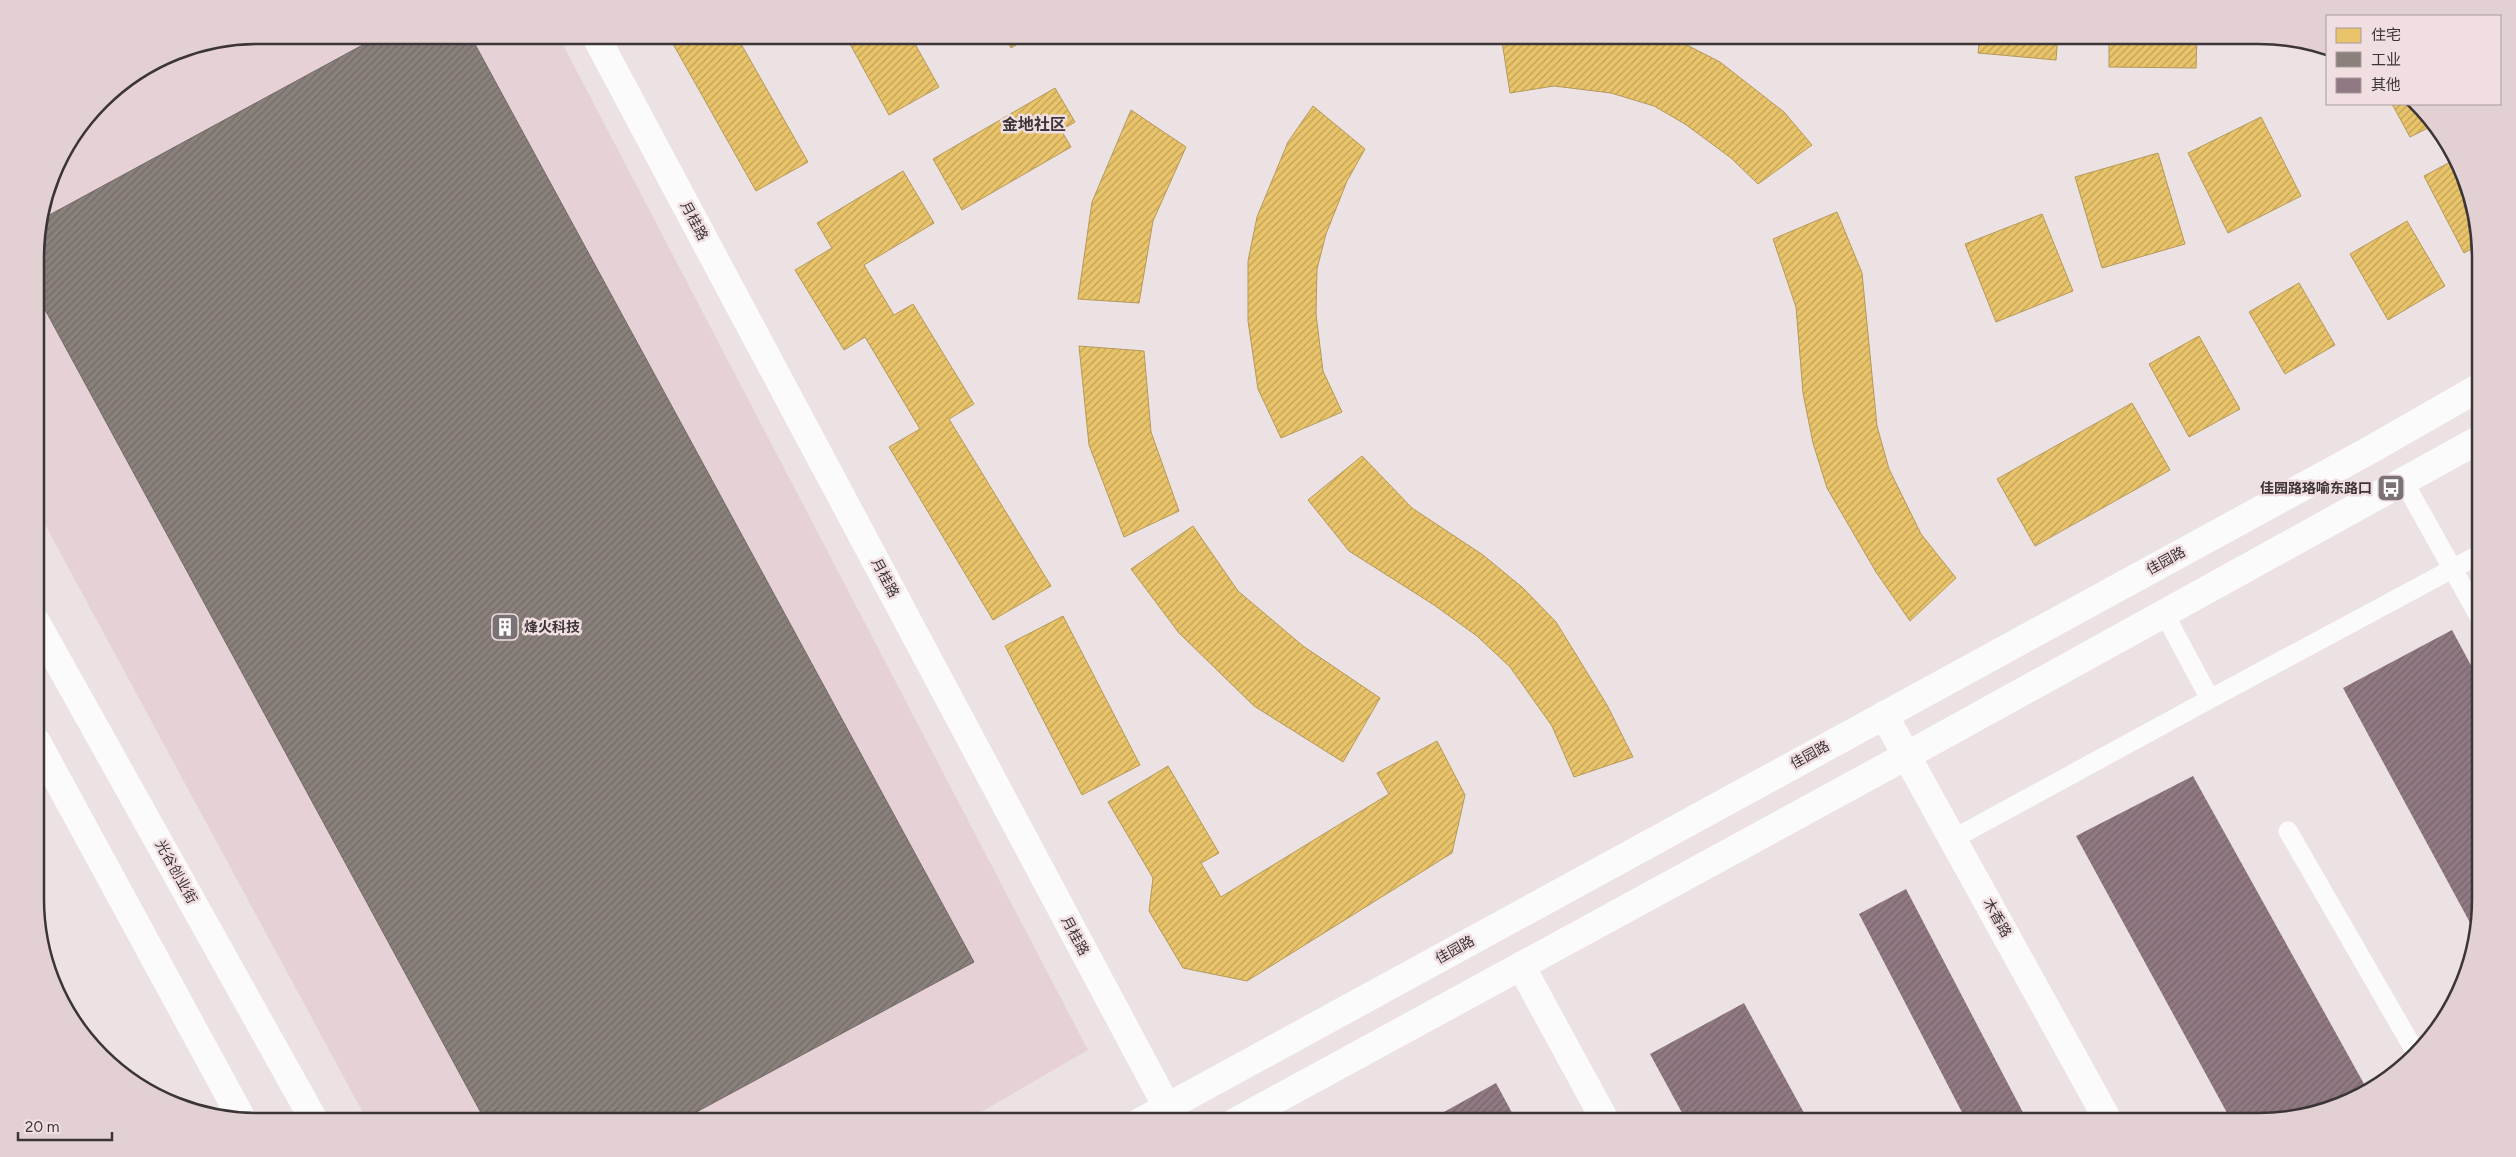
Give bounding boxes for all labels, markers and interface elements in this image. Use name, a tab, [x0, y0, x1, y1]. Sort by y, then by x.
legend	[2326, 15, 2501, 105]
text: 住宅	[2371, 26, 2401, 44]
text: 工业	[2371, 51, 2401, 69]
text: 其他	[2371, 76, 2401, 94]
district label: 金地社区	[1002, 115, 1066, 134]
street label: 月桂路	[677, 198, 711, 244]
bus stop icon: 佳园路珞喻东路口	[2376, 473, 2406, 503]
place label: 佳园路珞喻东路口	[2260, 480, 2372, 497]
street label: 佳园路	[2144, 543, 2188, 579]
street label: 月桂路	[868, 555, 902, 601]
building icon: 烽火科技	[490, 612, 520, 642]
place label: 烽火科技	[524, 619, 580, 636]
street label: 佳园路	[1788, 737, 1832, 773]
street label: 光谷创业街	[152, 837, 200, 907]
street label: 木香路	[1979, 896, 2015, 940]
street label: 月桂路	[1058, 913, 1092, 959]
street label: 佳园路	[1433, 932, 1477, 968]
scale bar	[18, 1110, 111, 1142]
text: 20 m	[25, 1118, 59, 1136]

